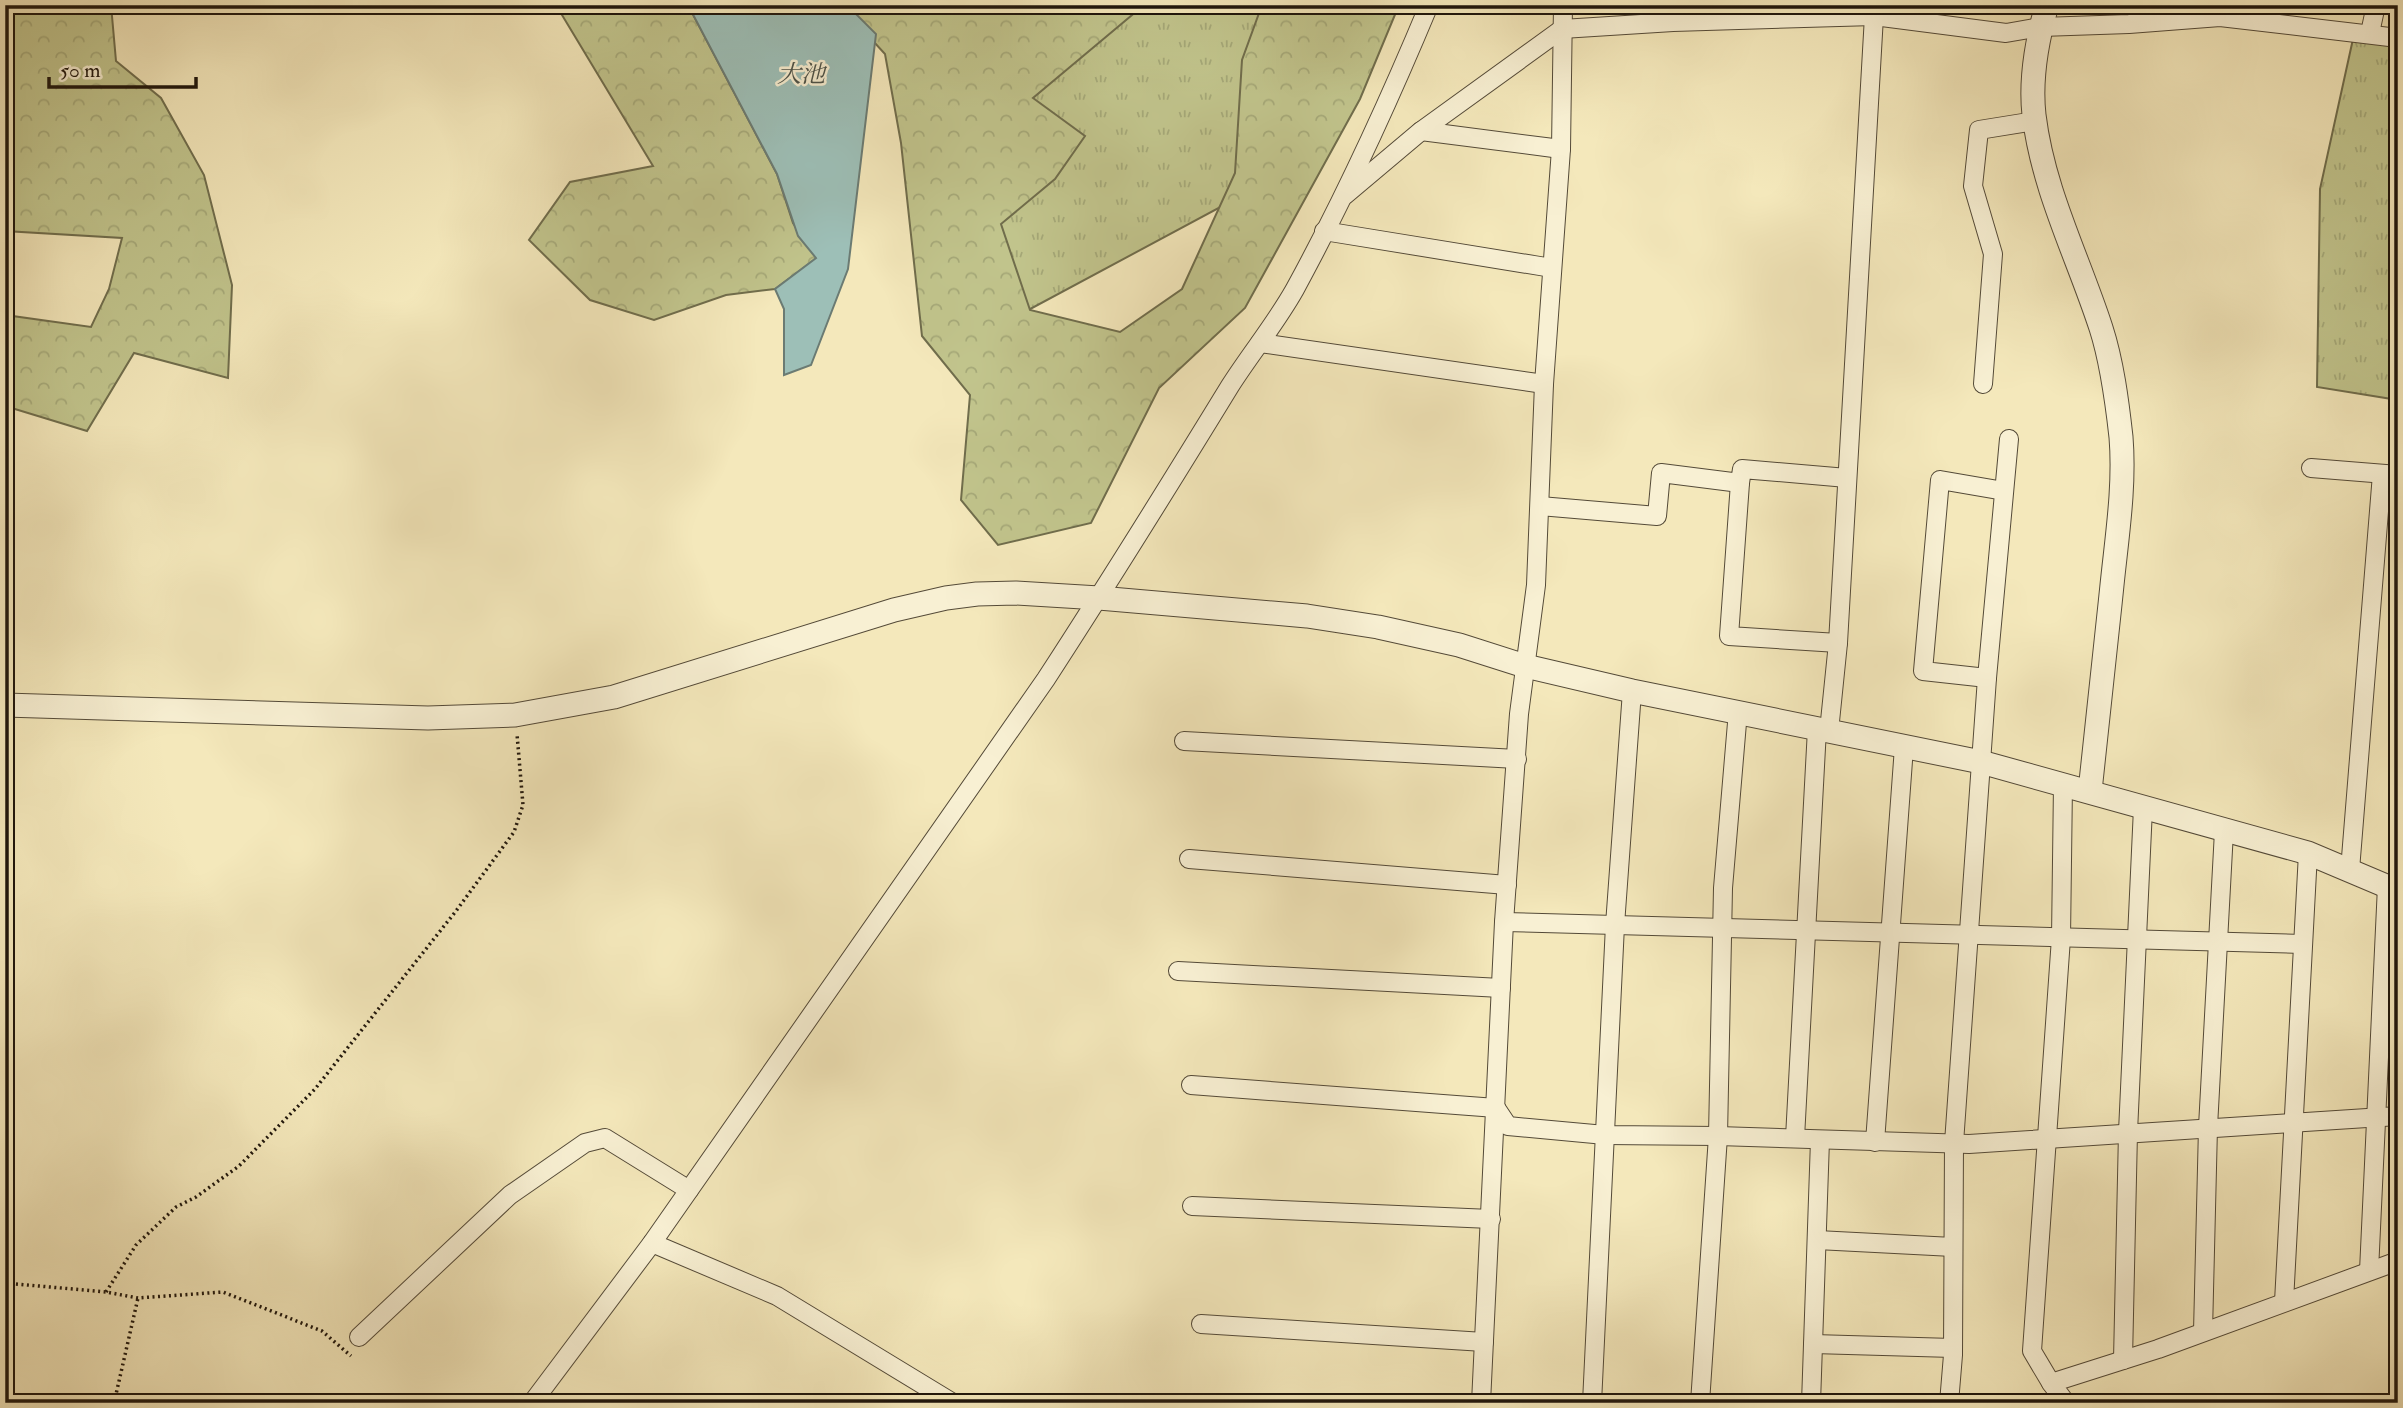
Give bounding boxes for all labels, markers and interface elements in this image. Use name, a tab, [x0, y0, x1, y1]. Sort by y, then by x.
scale bar	[49, 46, 196, 90]
text: 50 m	[60, 57, 101, 84]
water label: 大池	[777, 59, 828, 90]

